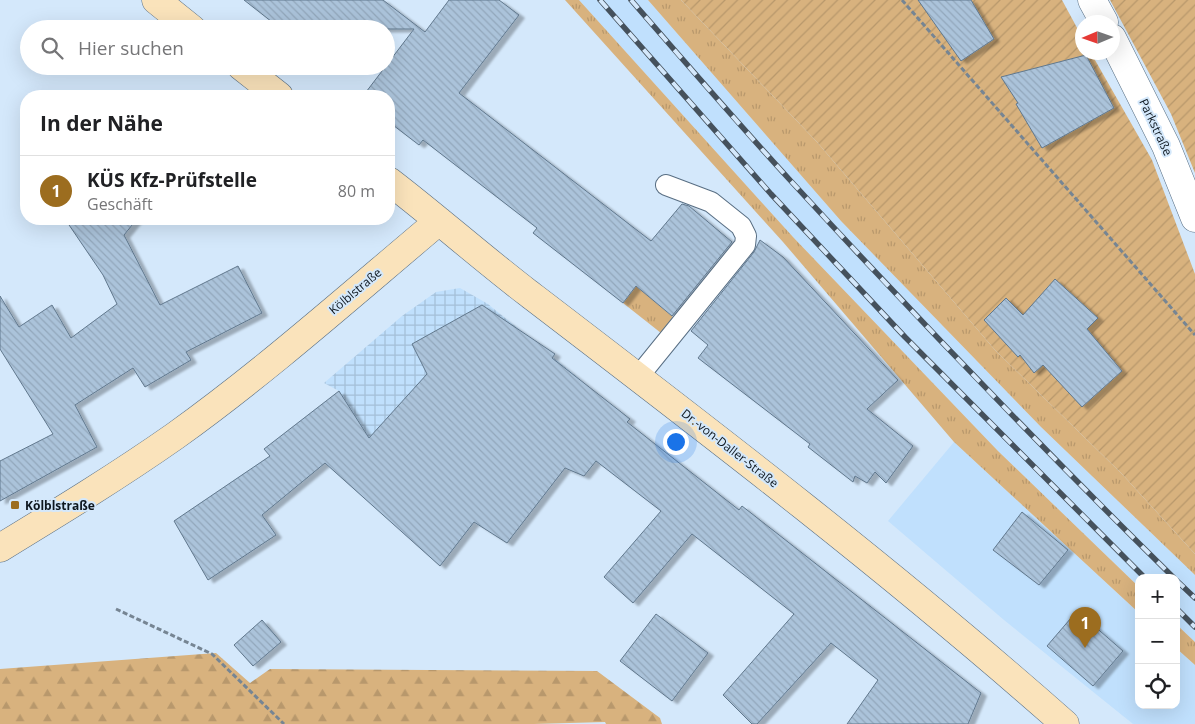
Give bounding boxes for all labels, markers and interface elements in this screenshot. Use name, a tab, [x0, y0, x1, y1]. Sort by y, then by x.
north arrow	[1075, 15, 1120, 60]
search box	[20, 20, 395, 75]
icon: search	[38, 34, 66, 62]
text: Hier suchen	[78, 35, 184, 61]
street label: Parkstraße	[1135, 96, 1177, 158]
text: In der Nähe	[40, 109, 163, 137]
text: KÜS Kfz-Prüfstelle	[87, 167, 257, 193]
text: 1	[51, 180, 61, 202]
text: 80 m	[338, 180, 375, 202]
text: Geschäft	[87, 193, 153, 215]
street label: Kölblstraße	[325, 264, 385, 318]
street label: Dr.-von-Daller-Straße	[678, 405, 782, 491]
your location	[663, 429, 689, 455]
place label: Kölblstraße	[25, 497, 95, 514]
marker: Kölblstraße	[9, 499, 21, 511]
map controls	[1135, 574, 1180, 709]
button: +	[1135, 574, 1180, 619]
pin: 1	[1069, 607, 1101, 648]
button: −	[1135, 619, 1180, 664]
button: locate	[1135, 664, 1180, 709]

